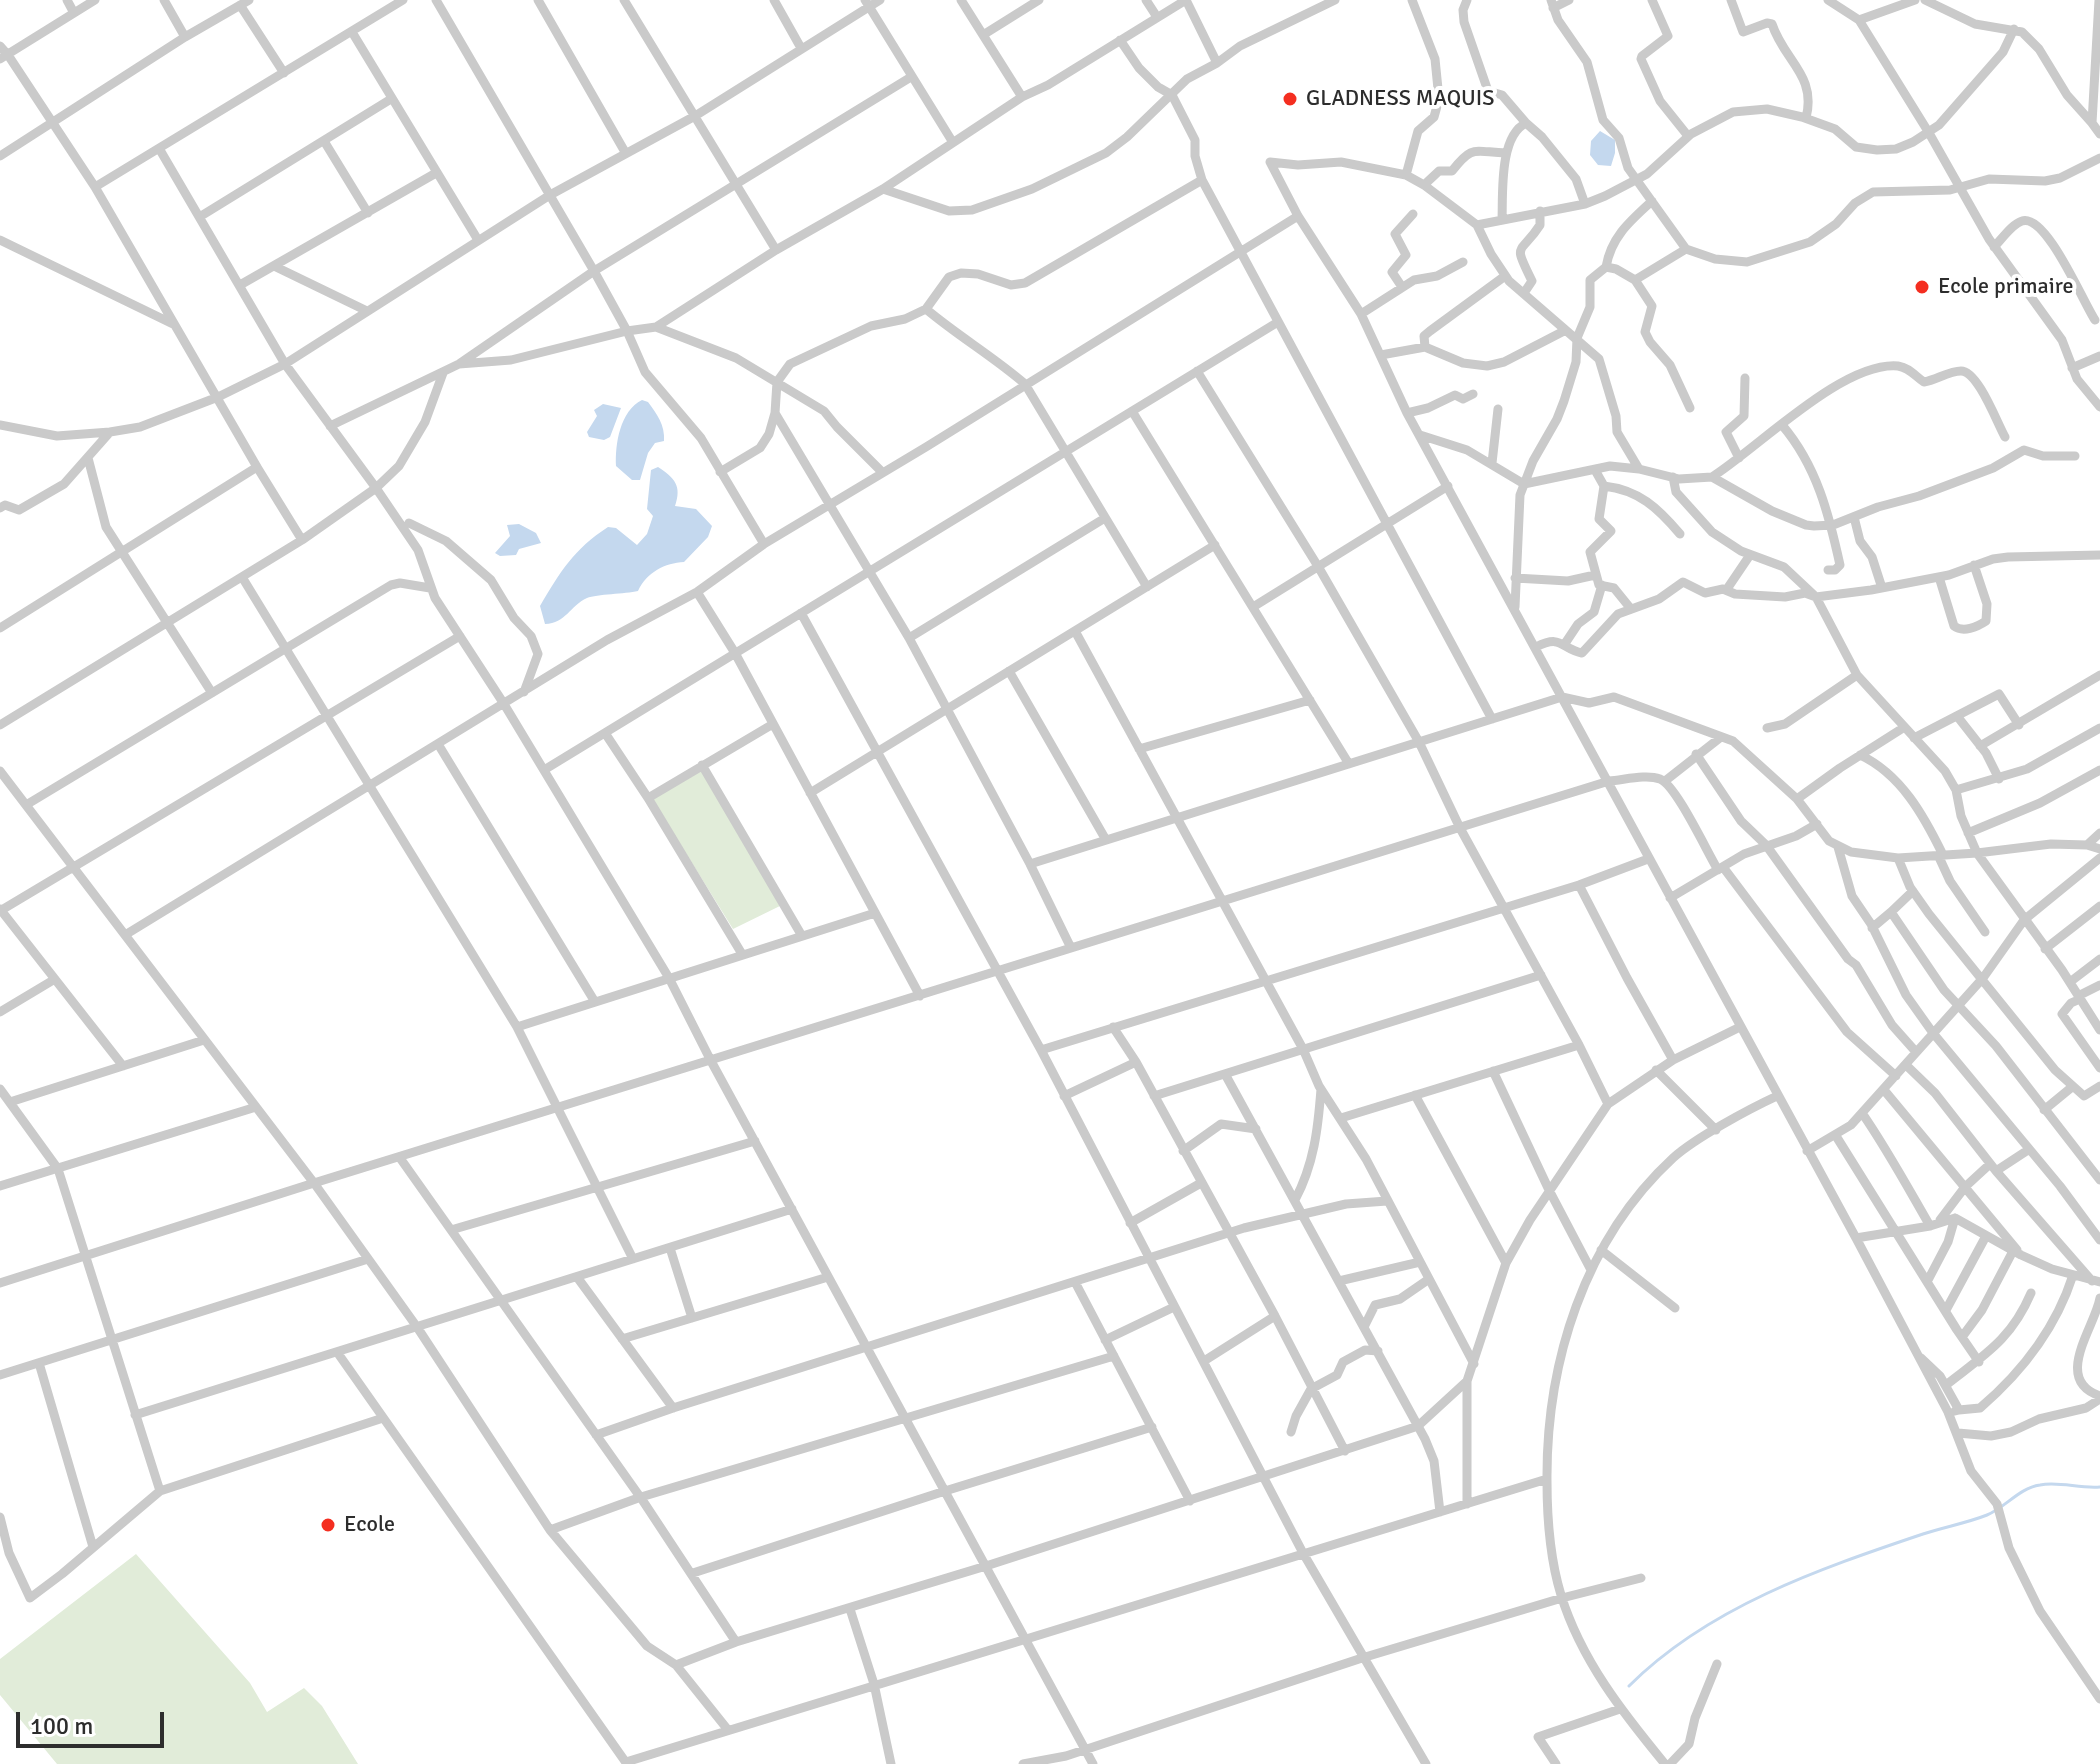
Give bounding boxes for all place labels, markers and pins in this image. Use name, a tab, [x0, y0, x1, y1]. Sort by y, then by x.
place label: GLADNESS MAQUIS	[1306, 86, 1494, 112]
marker: GLADNESS MAQUIS	[1281, 90, 1299, 108]
place label: Ecole primaire	[1938, 274, 2073, 300]
marker: Ecole primaire	[1913, 278, 1931, 296]
place label: Ecole	[344, 1512, 395, 1538]
marker: Ecole	[319, 1516, 337, 1534]

